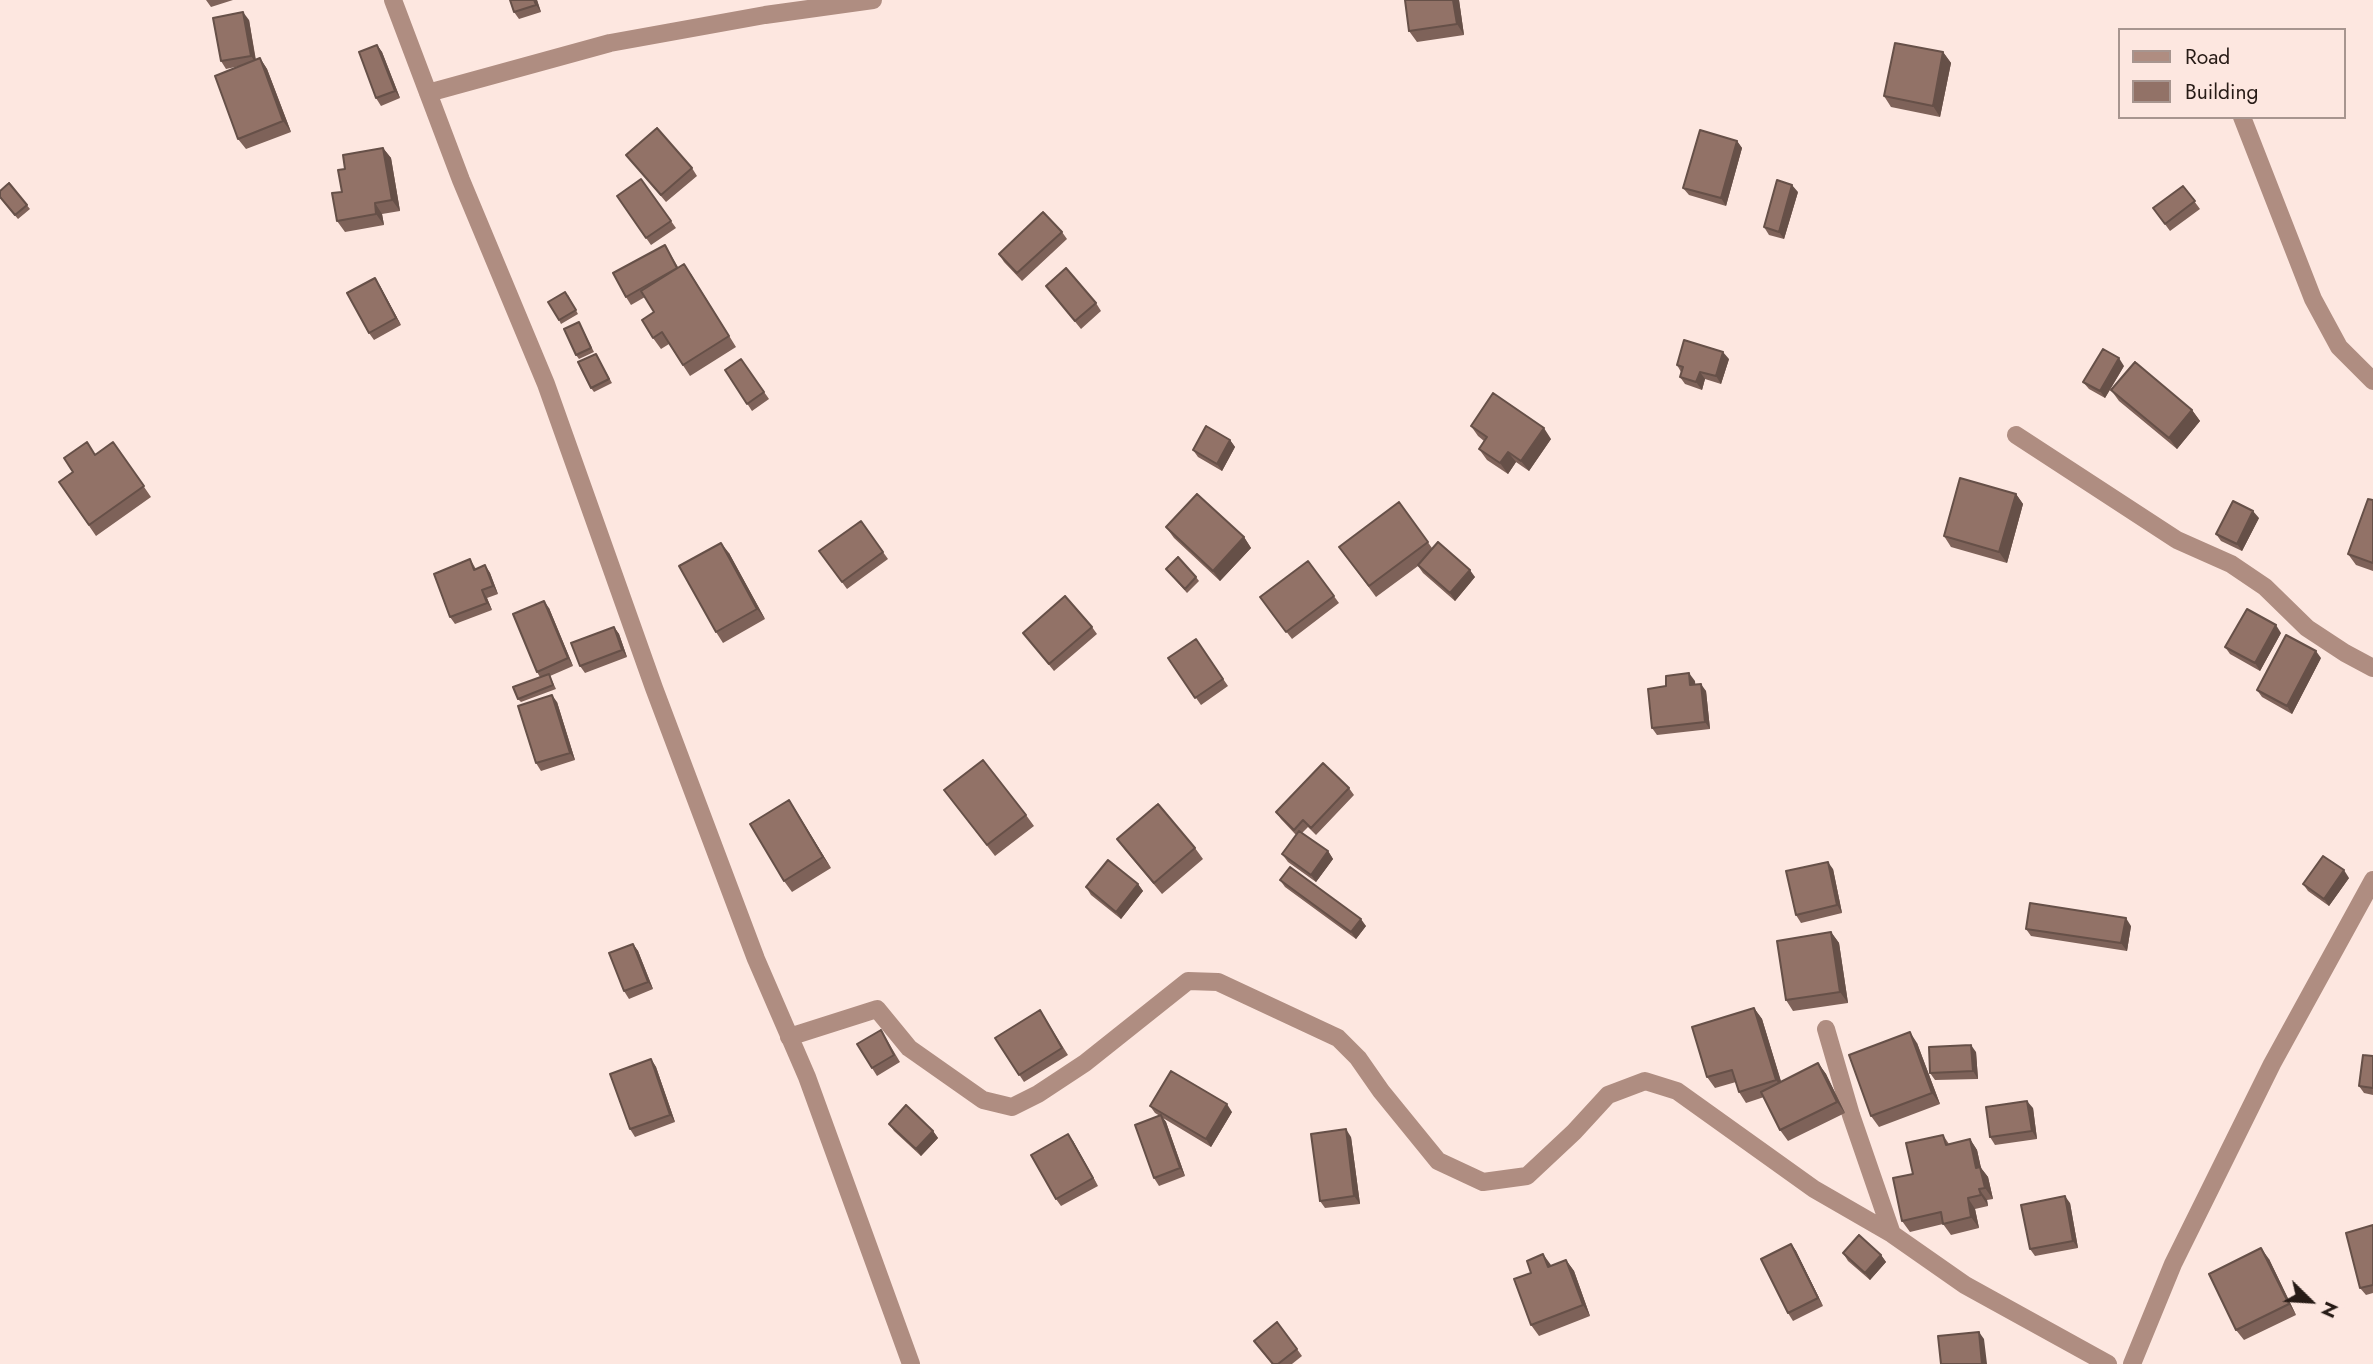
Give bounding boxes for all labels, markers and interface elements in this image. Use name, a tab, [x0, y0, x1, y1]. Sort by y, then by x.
legend	[2118, 28, 2345, 119]
text: Road	[2185, 42, 2230, 72]
text: Building	[2185, 77, 2258, 107]
north arrow	[2275, 1266, 2345, 1336]
text: N	[2314, 1297, 2345, 1322]

